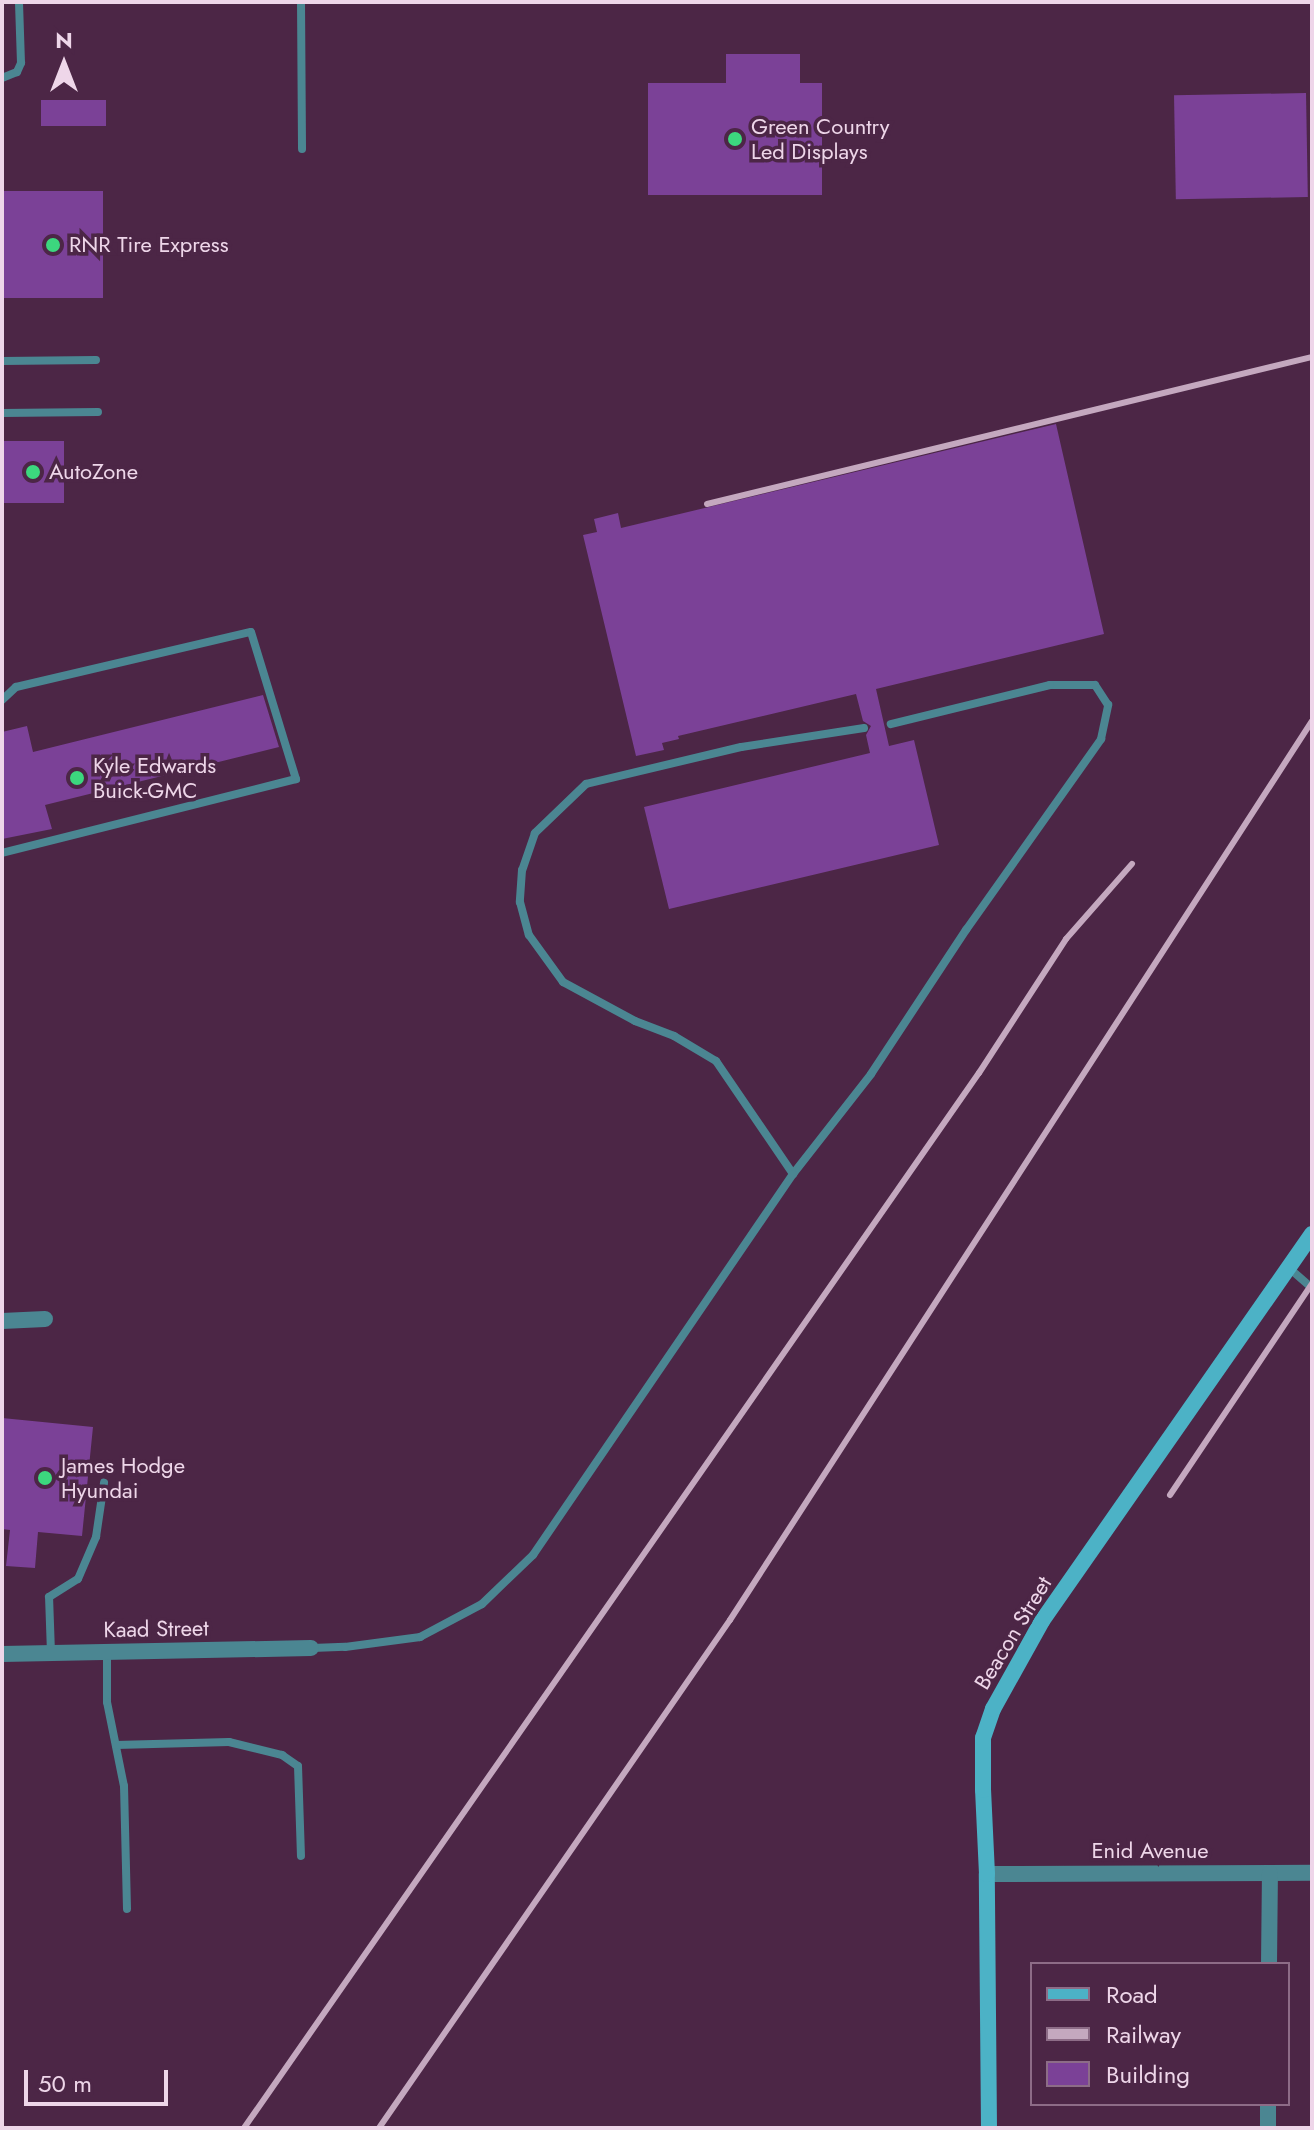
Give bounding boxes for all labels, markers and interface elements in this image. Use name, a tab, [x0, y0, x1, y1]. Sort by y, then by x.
north arrow	[24, 24, 104, 104]
text: N	[55, 24, 73, 56]
place label: Green Country Led Displays	[751, 113, 889, 164]
marker: Green Country Led Displays	[726, 130, 744, 148]
place label: RNR Tire Express	[69, 232, 229, 258]
marker: RNR Tire Express	[44, 236, 62, 254]
place label: AutoZone	[49, 459, 138, 485]
marker: AutoZone	[24, 463, 42, 481]
place label: Kyle Edwards Buick-GMC	[93, 752, 216, 804]
marker: Kyle Edwards Buick-GMC	[68, 769, 86, 787]
place label: James Hodge Hyundai	[61, 1452, 185, 1504]
marker: James Hodge Hyundai	[36, 1469, 54, 1487]
street label: Beacon Street	[969, 1572, 1057, 1694]
street label: Kaad Street	[103, 1615, 209, 1643]
street label: Enid Avenue	[1091, 1838, 1209, 1864]
legend	[1030, 1962, 1290, 2106]
text: Road	[1106, 1977, 1158, 2012]
text: Railway	[1106, 2017, 1181, 2052]
scale bar	[28, 2054, 172, 2104]
text: Building	[1106, 2057, 1190, 2092]
text: 50 m	[38, 2066, 92, 2101]

